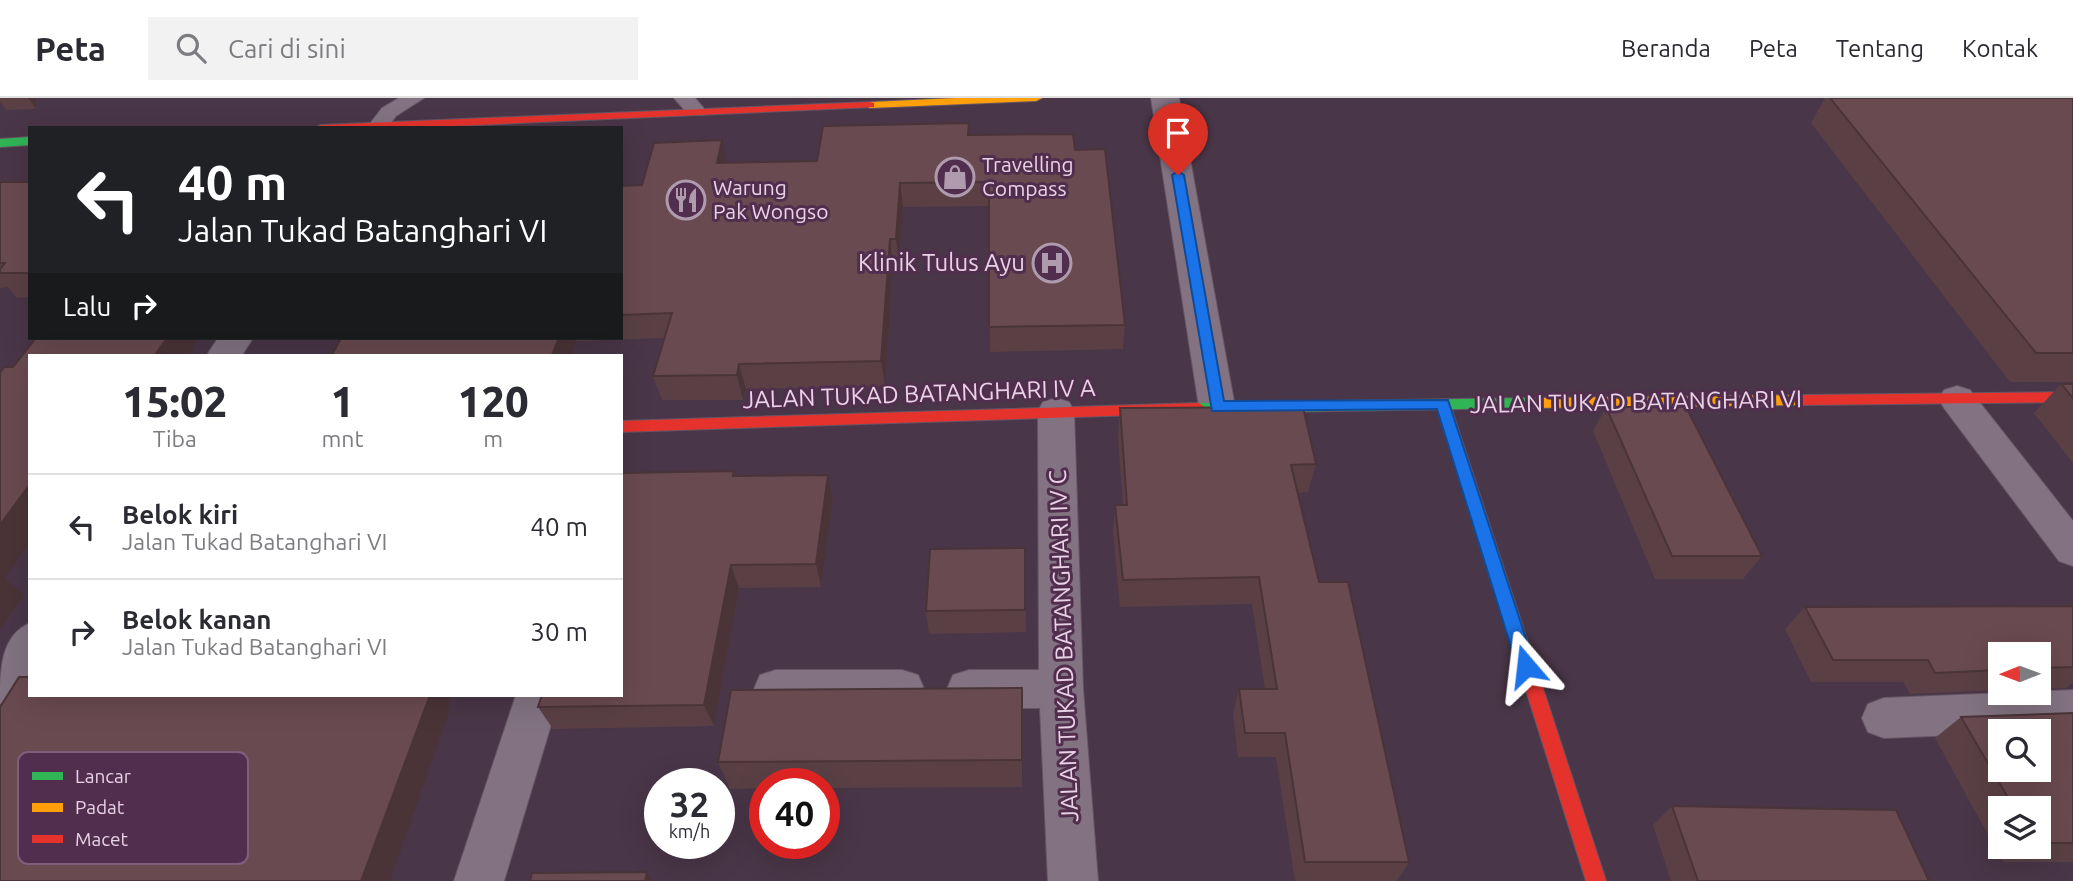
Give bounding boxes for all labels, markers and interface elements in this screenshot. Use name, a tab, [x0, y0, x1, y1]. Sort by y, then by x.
search box	[148, 17, 638, 80]
icon: search	[172, 29, 210, 67]
text: Peta	[35, 30, 106, 67]
text: Cari di sini	[228, 34, 346, 63]
text: Beranda	[1621, 35, 1711, 62]
text: Peta	[1749, 35, 1798, 62]
text: Tentang	[1836, 35, 1924, 62]
text: Kontak	[1962, 35, 2038, 62]
pin	[1148, 103, 1208, 175]
icon: arrive	[1159, 114, 1197, 152]
place label: Travelling Compass	[982, 152, 1074, 200]
icon: left	[63, 154, 154, 245]
text: 40 m	[178, 154, 287, 209]
shop icon: Travelling Compass	[934, 156, 976, 198]
place label: Warung Pak Wongso	[713, 175, 828, 223]
restaurant icon: Warung Pak Wongso	[665, 179, 707, 221]
text: Jalan Tukad Batanghari VI	[178, 212, 547, 248]
hospital icon: Klinik Tulus Ayu	[1031, 242, 1073, 284]
place label: Klinik Tulus Ayu	[858, 249, 1025, 276]
icon: right	[125, 287, 163, 325]
text: Lalu	[63, 292, 111, 321]
street label: JALAN TUKAD BATANGHARI IV A	[742, 374, 1096, 413]
text: 15:02	[122, 378, 227, 425]
text: 1	[331, 378, 354, 425]
text: 120	[458, 378, 529, 425]
street label: JALAN TUKAD BATANGHARI VI	[1470, 385, 1802, 418]
text: Tiba	[153, 426, 197, 451]
text: mnt	[321, 426, 364, 451]
text: m	[483, 426, 503, 451]
street label: JALAN TUKAD BATANGHARI IV C	[1044, 469, 1083, 823]
text: Belok kiri	[122, 500, 238, 529]
icon: left	[63, 508, 101, 546]
text: 40 m	[530, 512, 588, 541]
text: Jalan Tukad Batanghari VI	[122, 529, 387, 554]
text: Belok kanan	[122, 605, 272, 634]
icon: right	[63, 613, 101, 651]
text: 30 m	[530, 617, 588, 646]
position arrow	[1489, 629, 1563, 703]
text: Jalan Tukad Batanghari VI	[122, 634, 387, 659]
north arrow	[1988, 642, 2051, 705]
map controls	[1988, 642, 2051, 859]
button: search	[1988, 719, 2051, 782]
legend	[18, 752, 248, 864]
text: Lancar	[75, 765, 131, 787]
speed limit sign: 40	[749, 768, 840, 859]
text: 32	[670, 784, 709, 824]
text: Padat	[75, 796, 125, 818]
button: layers	[1988, 796, 2051, 859]
text: km/h	[669, 821, 710, 841]
text: Macet	[75, 828, 129, 850]

